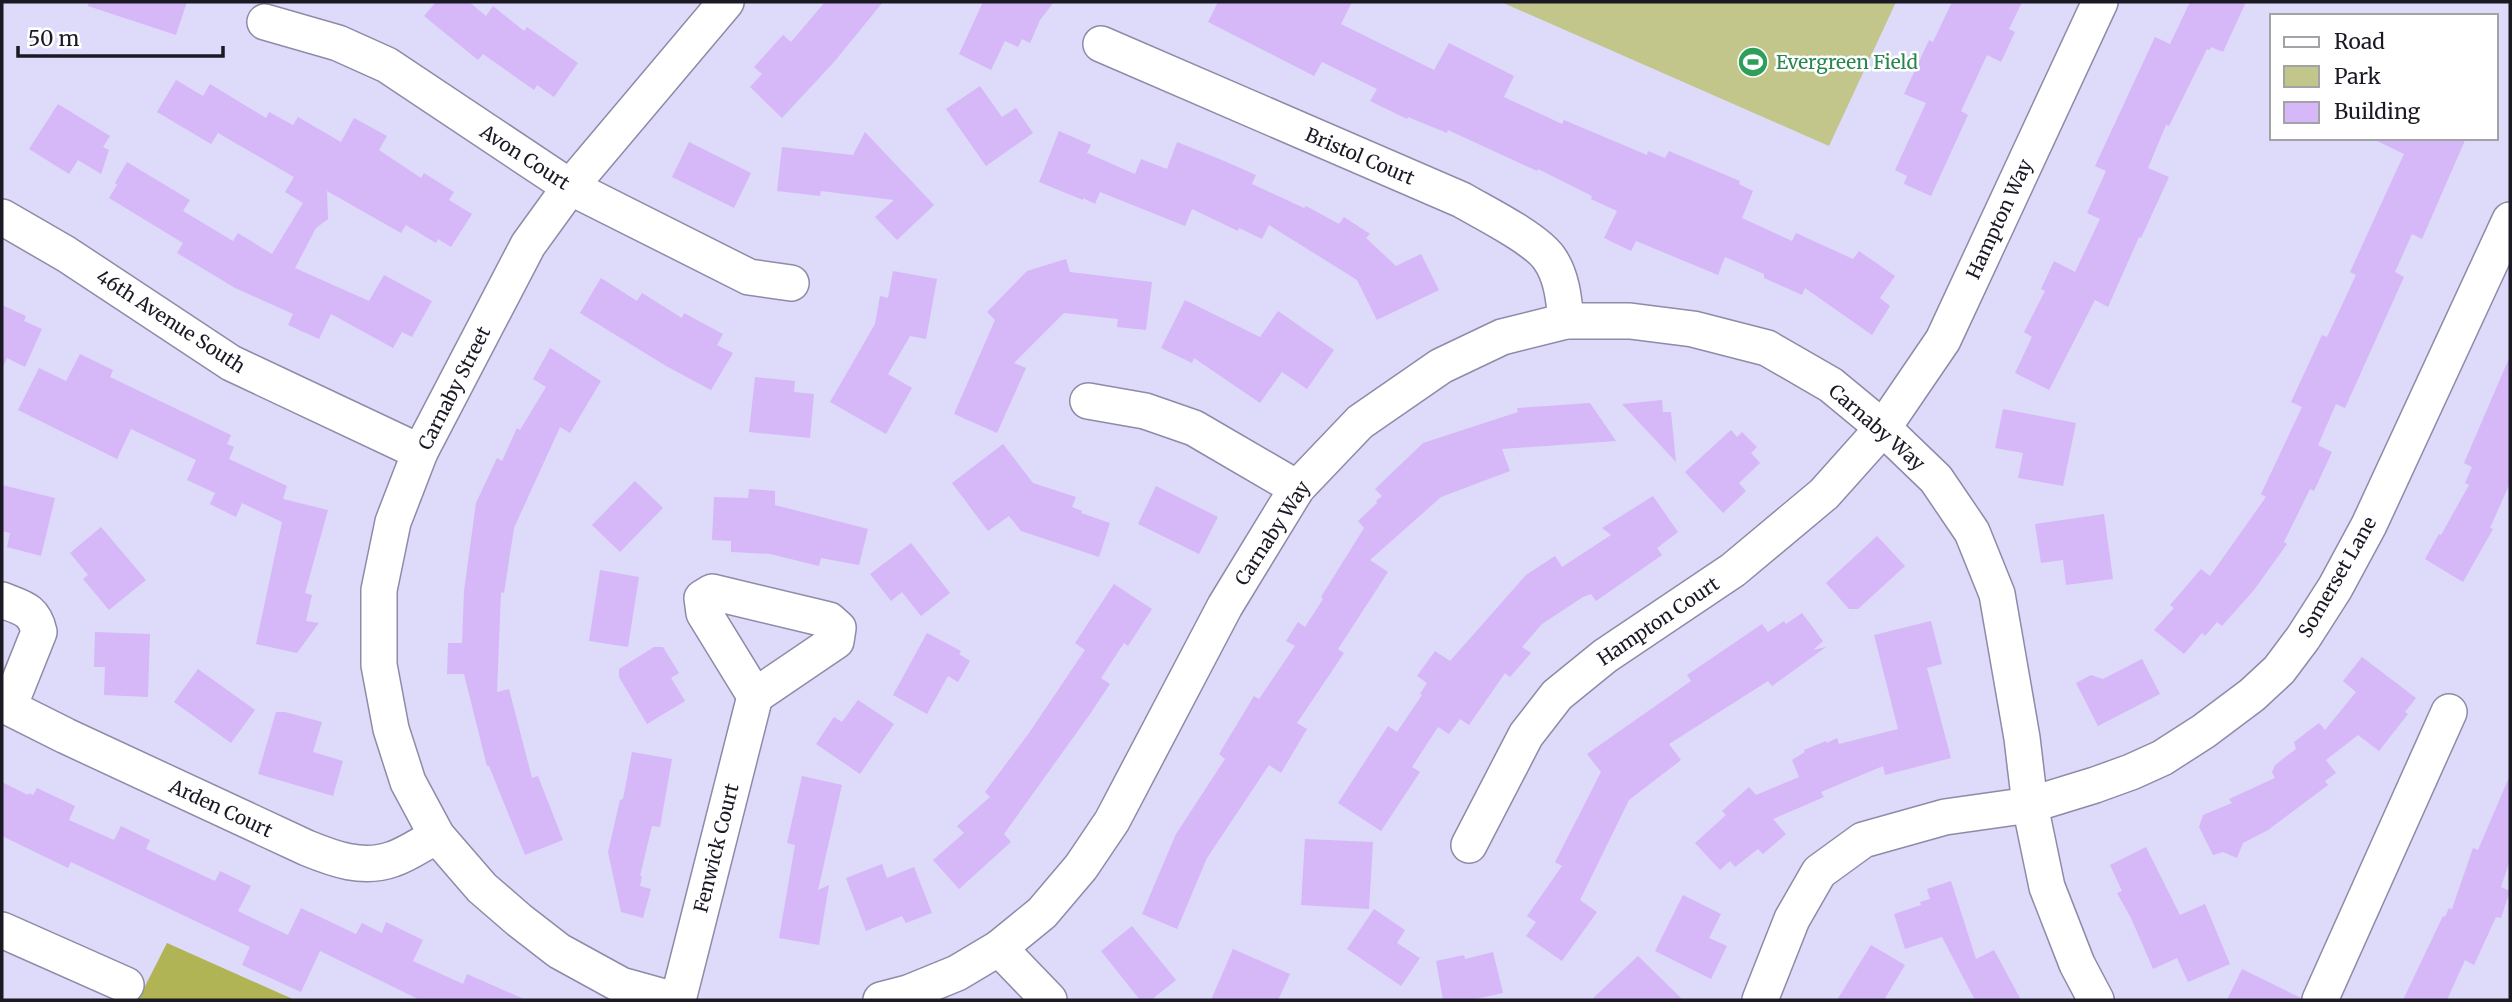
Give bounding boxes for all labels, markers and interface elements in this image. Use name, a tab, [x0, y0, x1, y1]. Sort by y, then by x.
scale bar	[18, 14, 222, 58]
legend	[2270, 14, 2498, 140]
text: 50 m	[28, 25, 79, 52]
text: Road	[2334, 28, 2385, 55]
sports icon: Evergreen Field	[1736, 45, 1770, 79]
place label: Evergreen Field	[1776, 50, 1918, 74]
text: Park	[2334, 63, 2381, 90]
text: Building	[2334, 98, 2421, 125]
street label: Avon Court	[475, 119, 575, 195]
street label: Bristol Court	[1302, 122, 1419, 190]
street label: Hampton Way	[1961, 155, 2037, 283]
street label: 46th Avenue South	[92, 264, 250, 378]
street label: Carnaby Street	[413, 322, 496, 454]
street label: Carnaby Way	[1824, 379, 1930, 475]
street label: Carnaby Way	[1229, 476, 1315, 590]
street label: Somerset Lane	[2293, 512, 2381, 642]
street label: Hampton Court	[1593, 571, 1724, 671]
street label: Arden Court	[165, 773, 277, 843]
street label: Fenwick Court	[688, 780, 744, 915]

